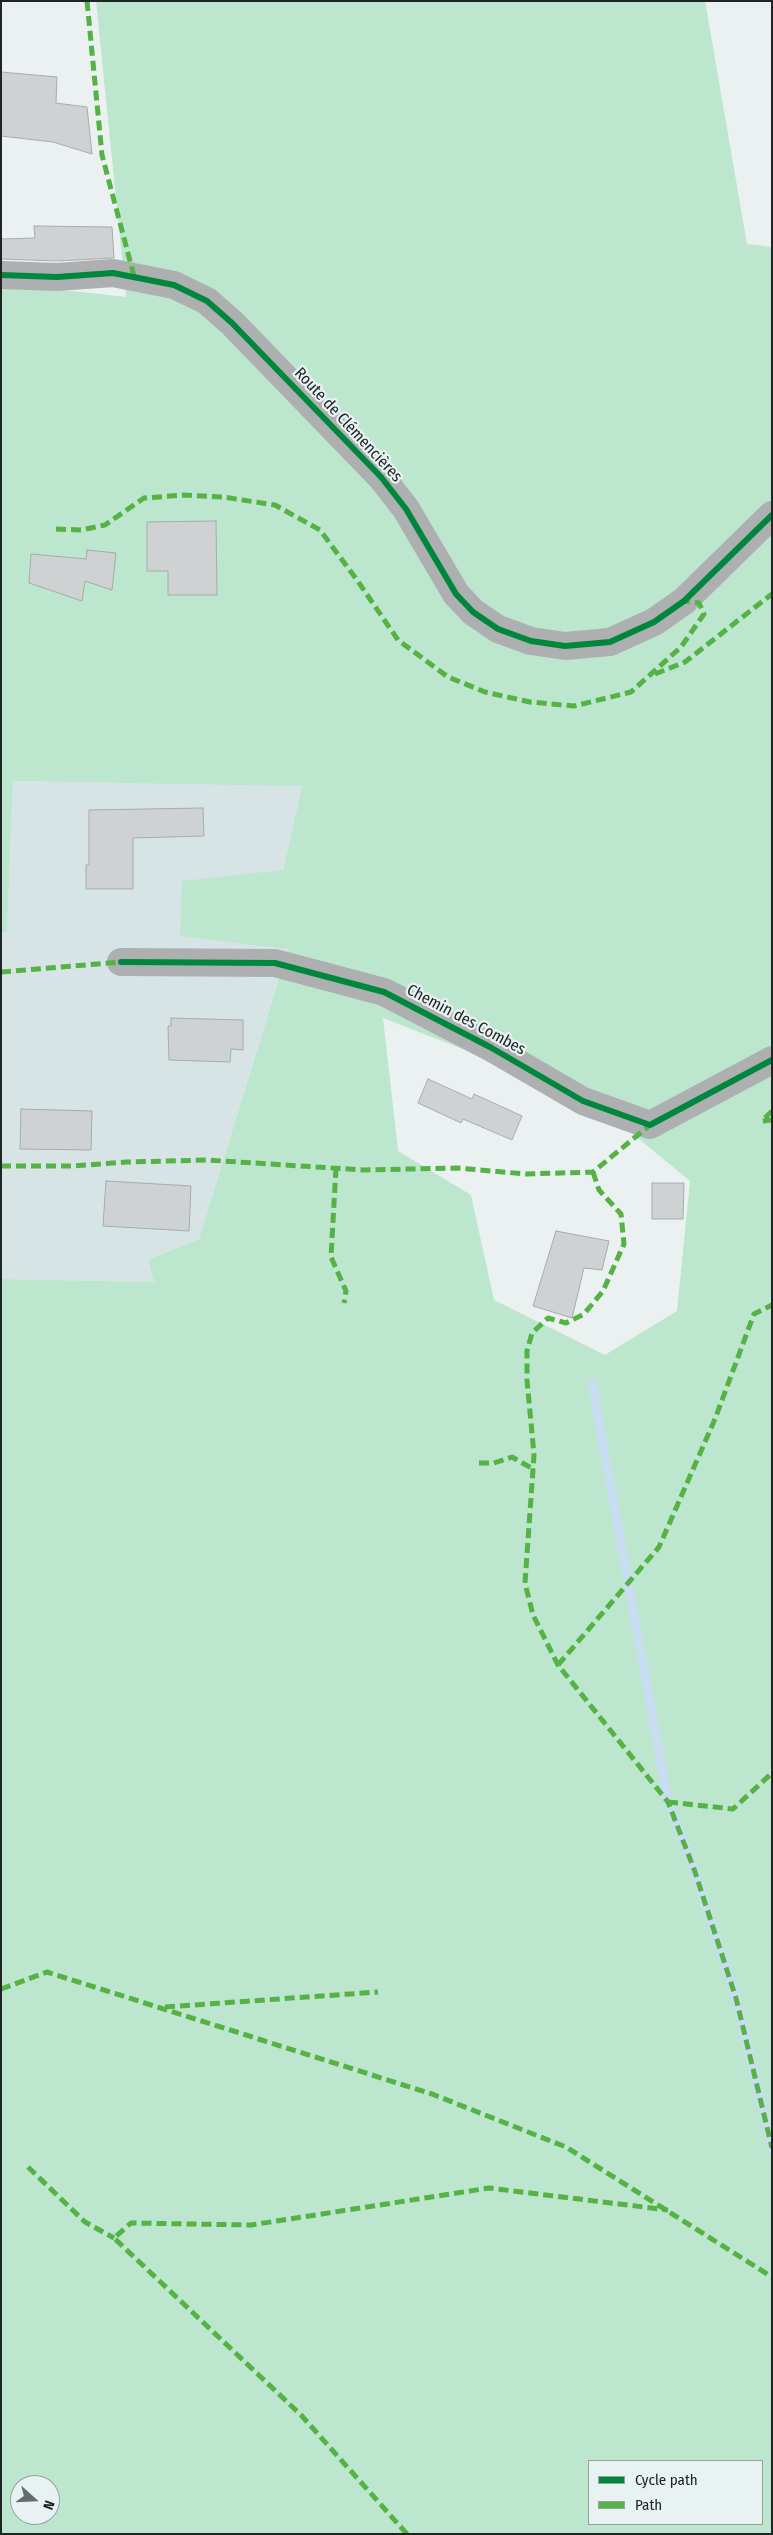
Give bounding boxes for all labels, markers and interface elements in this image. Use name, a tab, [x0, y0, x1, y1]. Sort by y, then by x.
street label: Route de Clémencières	[290, 364, 406, 486]
street label: Chemin des Combes	[403, 981, 529, 1059]
legend	[588, 2460, 763, 2525]
text: Cycle path	[635, 2471, 698, 2489]
north arrow	[10, 2475, 60, 2525]
text: Path	[635, 2496, 662, 2514]
text: N	[39, 2498, 58, 2512]

